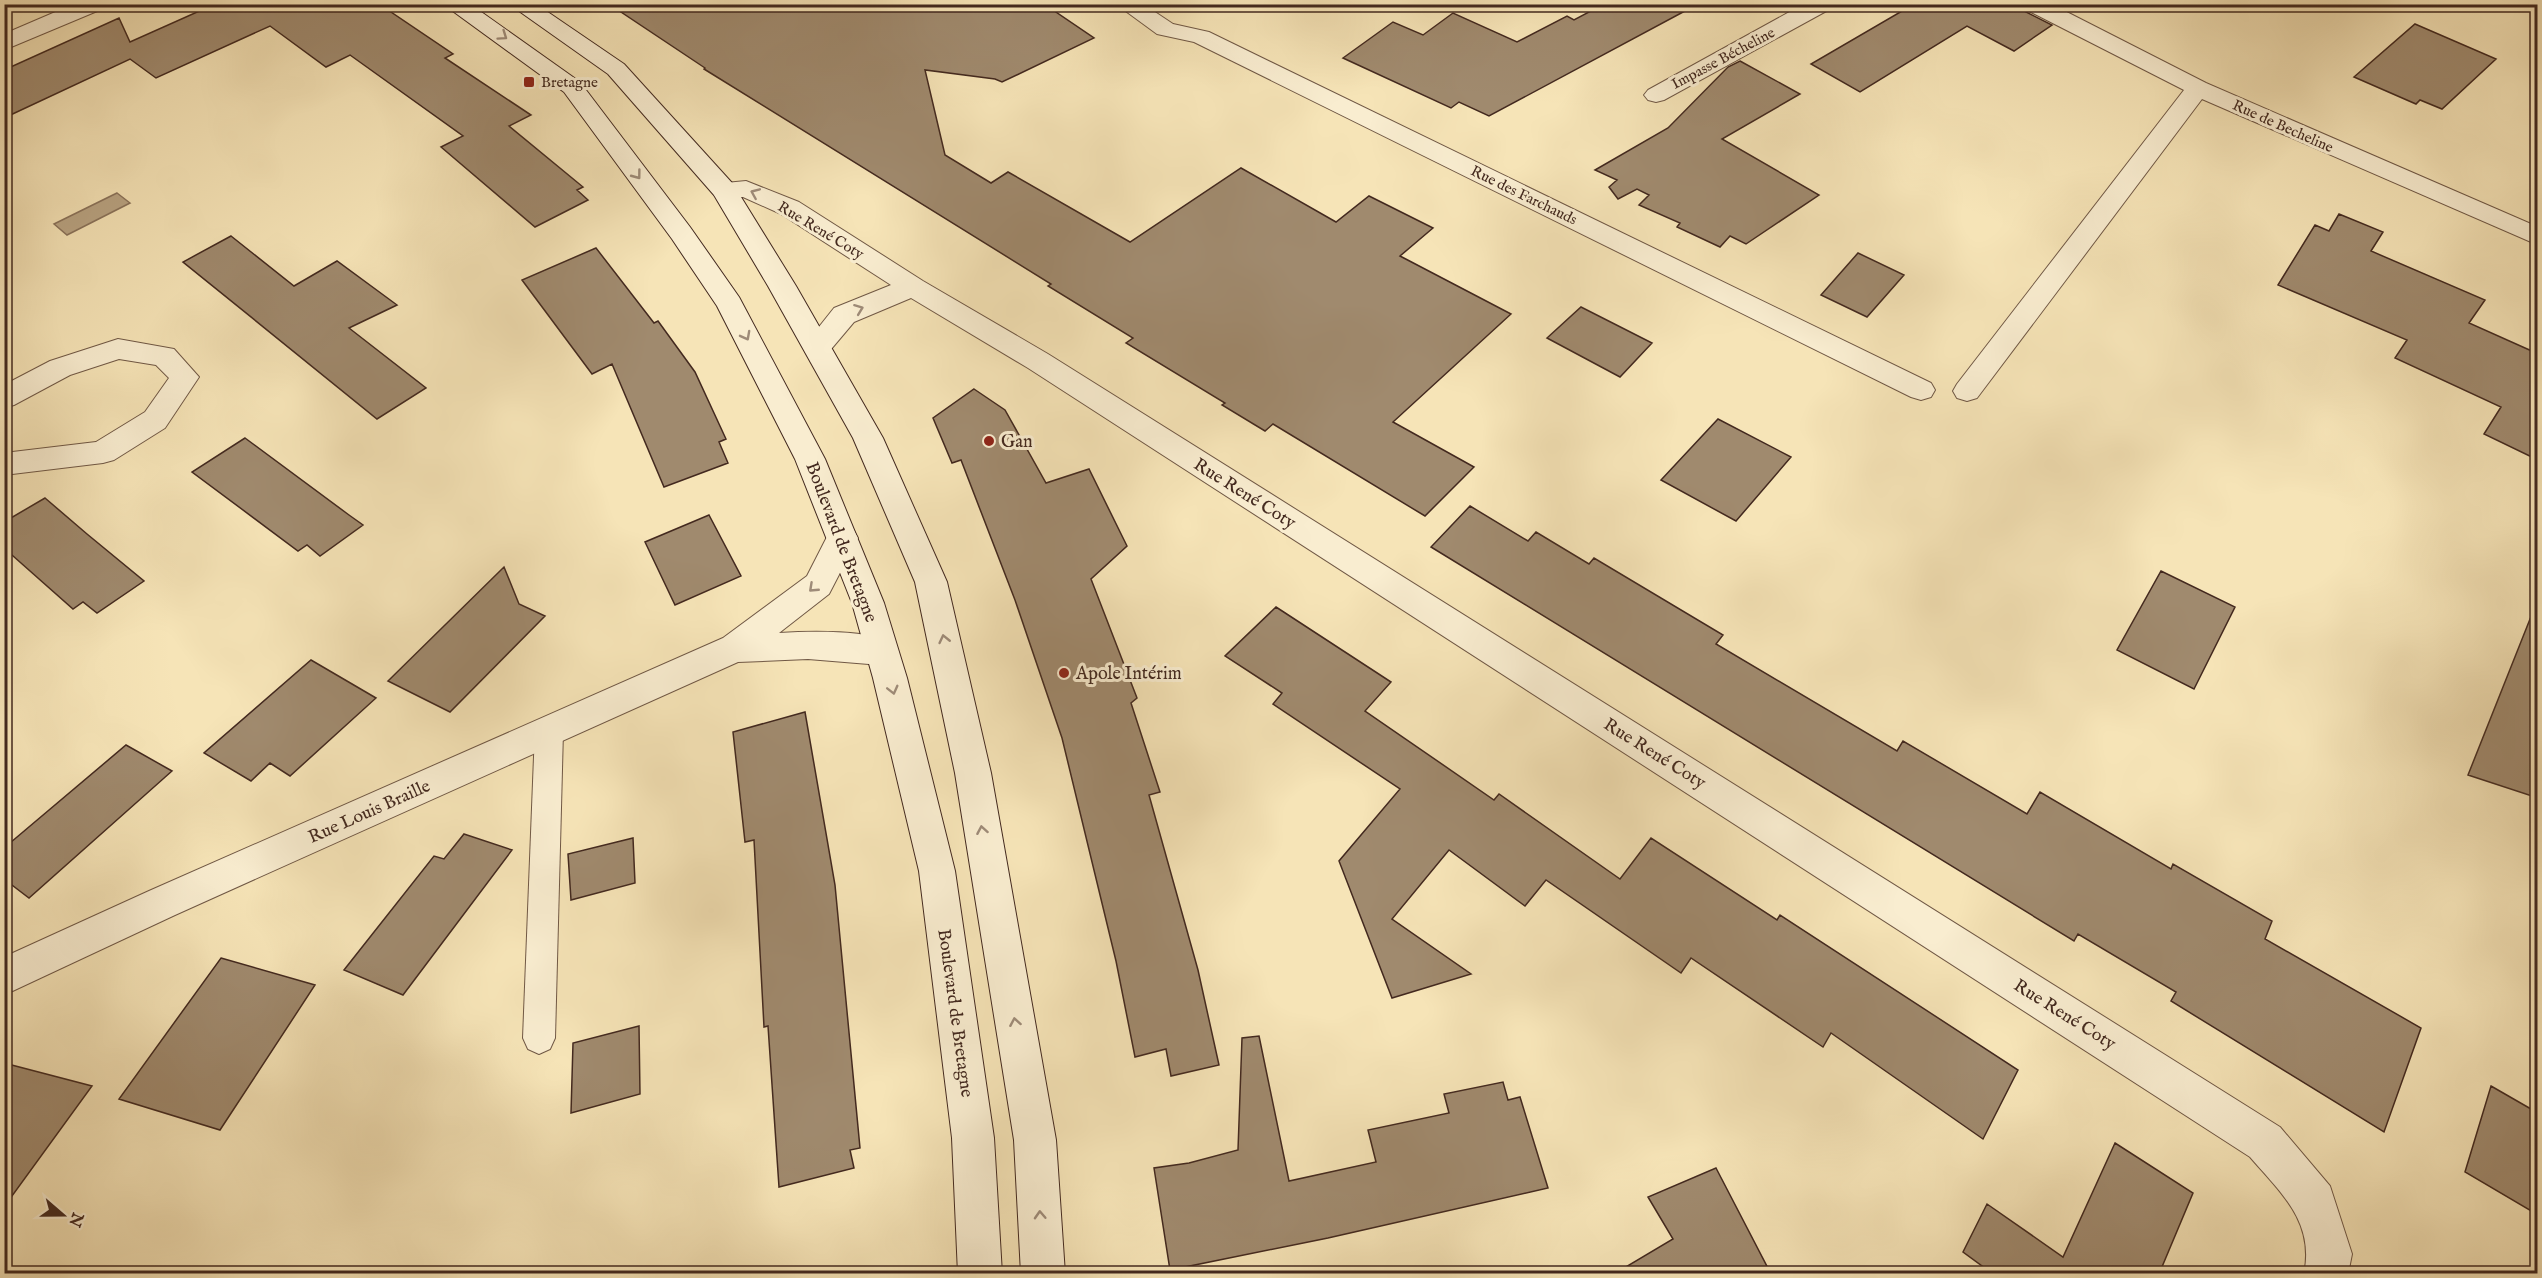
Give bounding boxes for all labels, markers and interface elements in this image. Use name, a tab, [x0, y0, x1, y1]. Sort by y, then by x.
street label: Impasse Bécheline	[1668, 23, 1778, 94]
one-way arrow	[497, 29, 508, 40]
place label: Bretagne	[541, 73, 598, 92]
marker: Bretagne	[522, 75, 536, 89]
street label: Rue de Becheline	[2229, 96, 2336, 157]
street label: Rue des Farchauds	[1468, 161, 1580, 229]
one-way arrow	[630, 168, 641, 179]
one-way arrow	[751, 188, 762, 200]
street label: Rue René Coty	[774, 197, 868, 264]
one-way arrow	[853, 303, 864, 316]
one-way arrow	[739, 330, 750, 341]
place label: Gan	[1001, 431, 1033, 454]
marker: Gan	[982, 434, 996, 448]
street label: Rue René Coty	[1189, 454, 1300, 535]
street label: Boulevard de Bretagne	[799, 459, 882, 626]
one-way arrow	[809, 581, 819, 592]
one-way arrow	[938, 634, 951, 644]
place label: Apole Intérim	[1075, 663, 1182, 686]
marker: Apole Intérim	[1057, 666, 1071, 680]
one-way arrow	[886, 684, 899, 694]
street label: Rue René Coty	[1599, 714, 1710, 795]
street label: Rue Louis Braille	[305, 775, 434, 850]
one-way arrow	[976, 825, 989, 835]
street label: Boulevard de Bretagne	[931, 927, 978, 1099]
street label: Rue René Coty	[2009, 975, 2120, 1056]
one-way arrow	[1010, 1017, 1022, 1027]
north arrow	[33, 1185, 93, 1245]
text: N	[63, 1209, 87, 1230]
one-way arrow	[1033, 1211, 1046, 1220]

